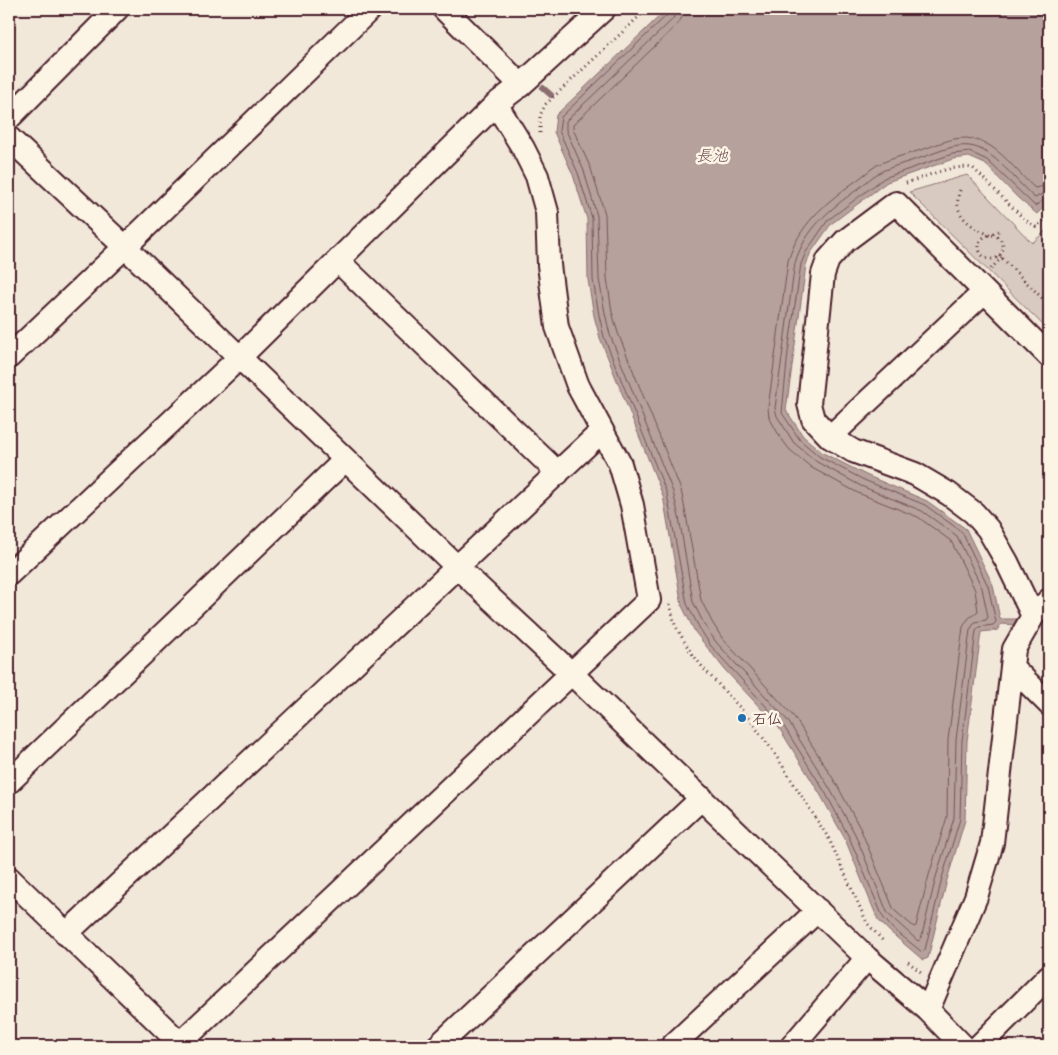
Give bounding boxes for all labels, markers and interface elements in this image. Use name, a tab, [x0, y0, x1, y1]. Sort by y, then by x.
water label: 長池	[696, 144, 729, 166]
place label: 石仏	[752, 708, 782, 729]
marker: 石仏	[736, 712, 748, 724]

